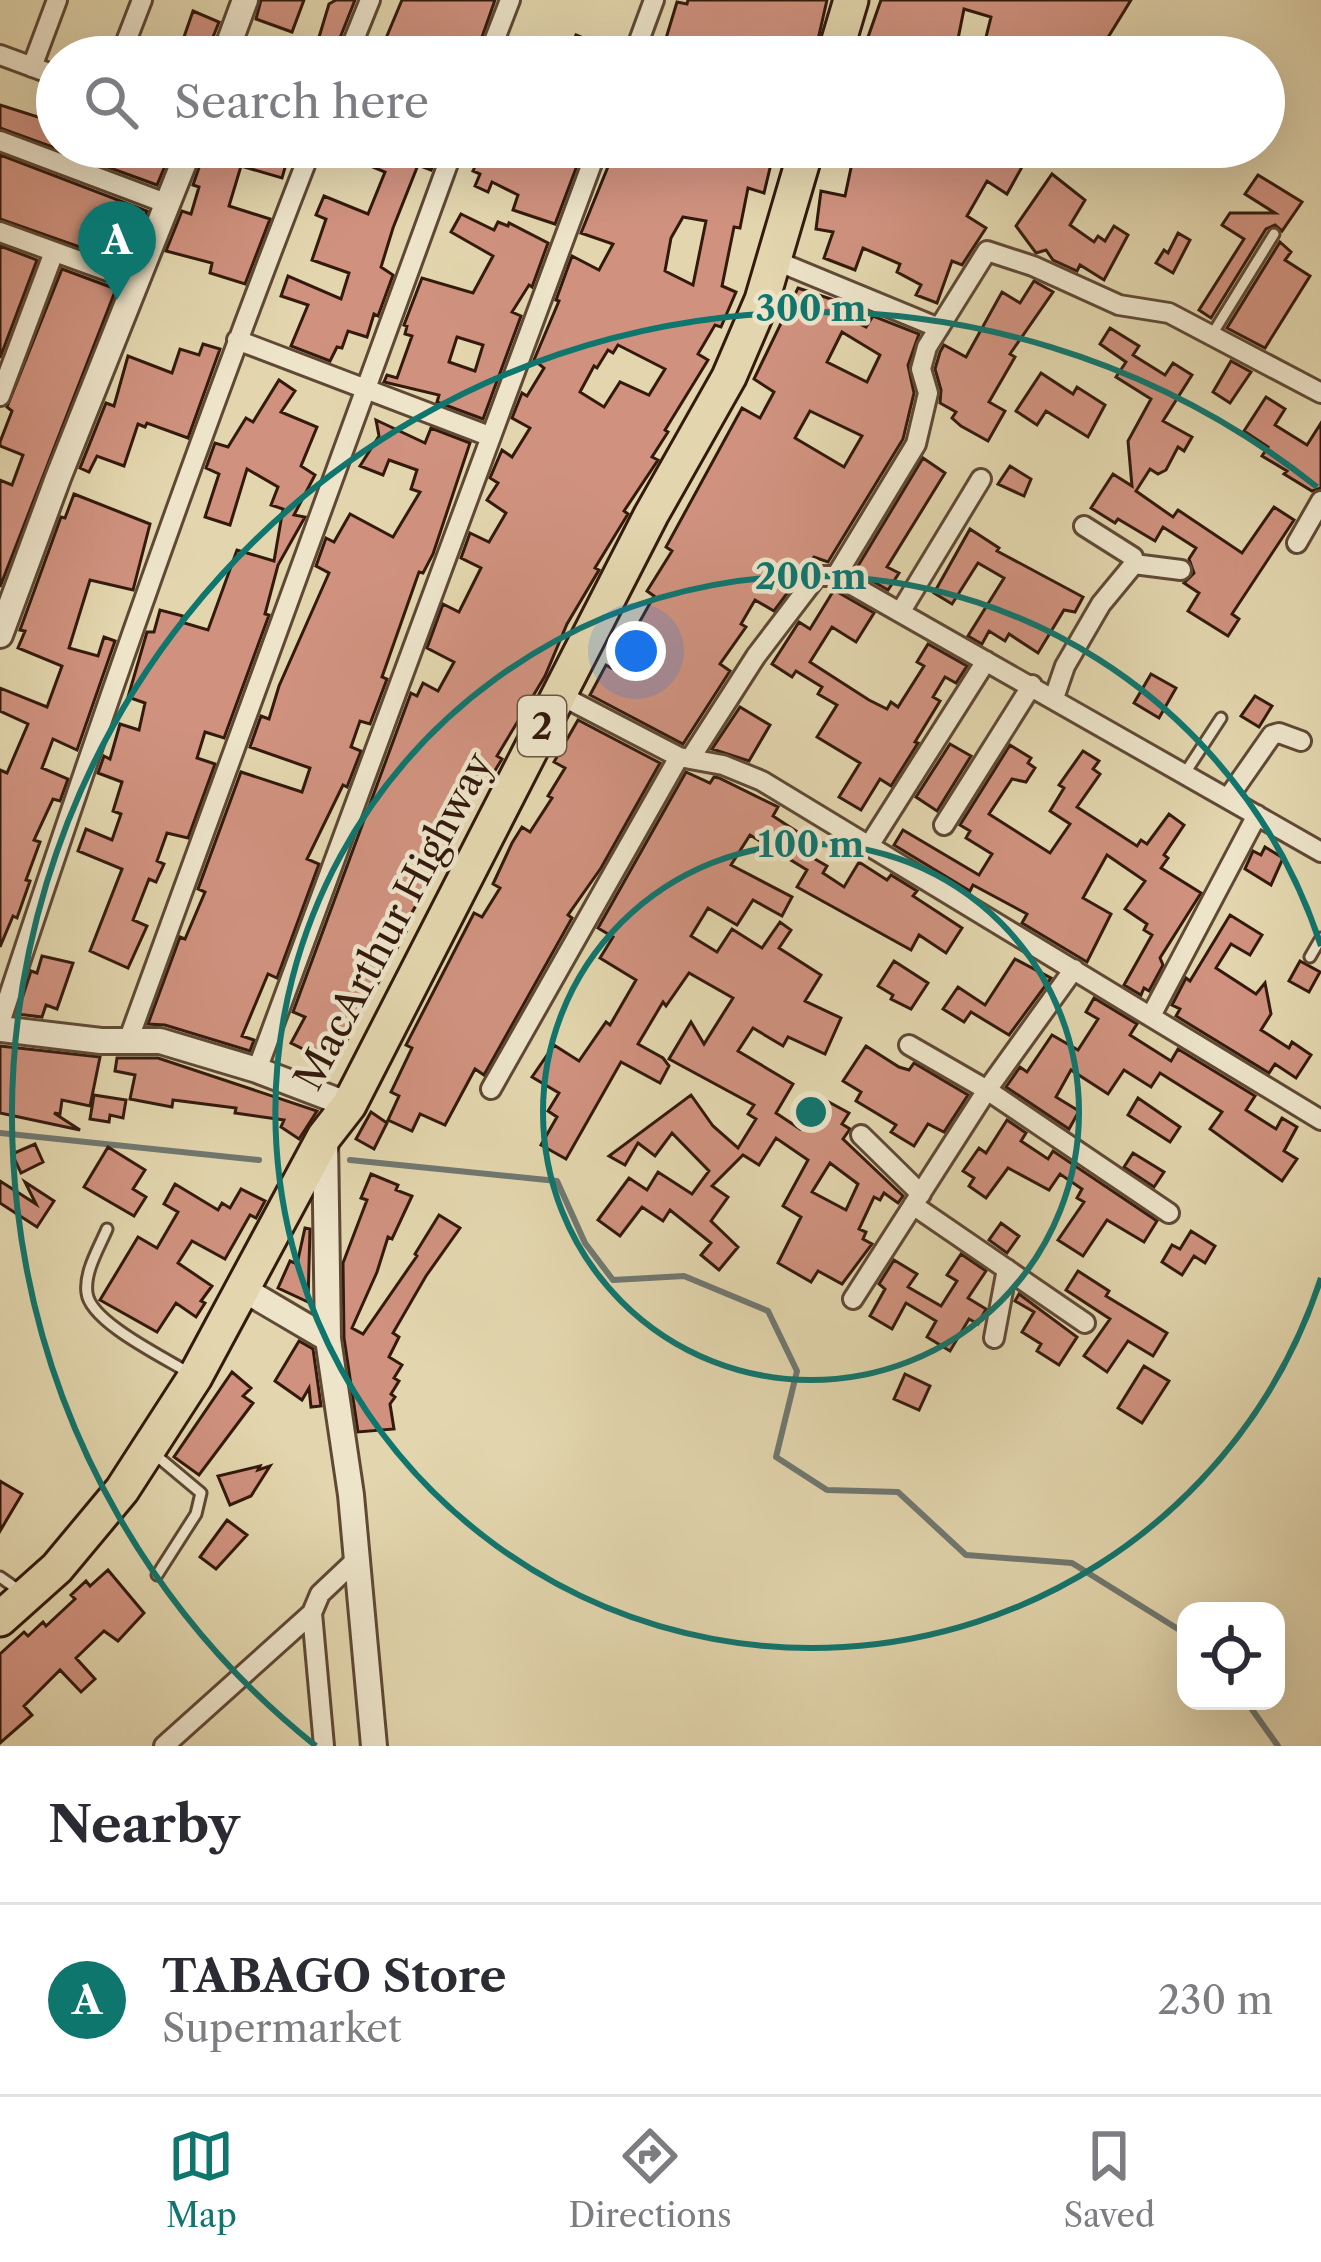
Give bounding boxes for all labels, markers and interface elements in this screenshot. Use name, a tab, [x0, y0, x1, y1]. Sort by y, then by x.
search box	[36, 36, 1285, 168]
icon: search	[78, 69, 144, 135]
text: Search here	[174, 74, 429, 130]
pin: A	[78, 201, 156, 300]
text: 300 m	[755, 286, 867, 330]
text: 200 m	[755, 554, 867, 598]
your location	[606, 621, 666, 681]
road number: 2	[518, 696, 566, 756]
street label: MacArthur Highway	[284, 744, 502, 1098]
text: 100 m	[758, 822, 864, 866]
centre of rings	[790, 1091, 832, 1133]
map controls	[1177, 1602, 1285, 1710]
button: locate	[1177, 1602, 1285, 1710]
text: Nearby	[48, 1793, 240, 1855]
text: TABAGO Store	[162, 1948, 506, 2004]
text: A	[72, 1976, 102, 2024]
text: 230 m	[1158, 1976, 1273, 2024]
text: Supermarket	[162, 2004, 402, 2052]
tab: Map	[166, 2123, 237, 2236]
tab: Directions	[569, 2123, 732, 2236]
tab: Saved	[1063, 2123, 1155, 2236]

